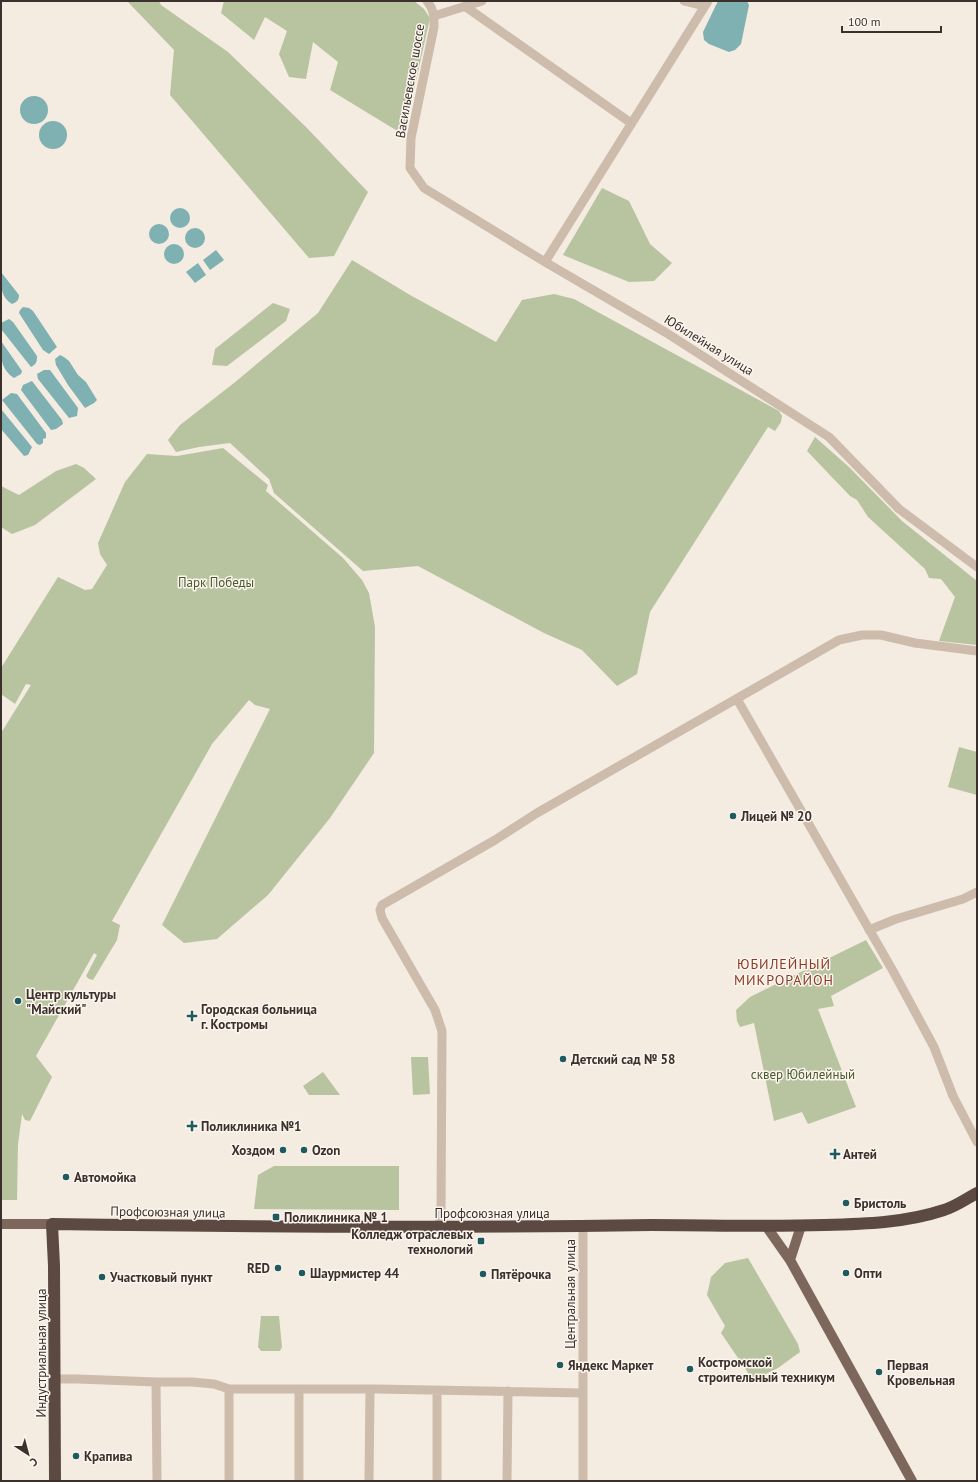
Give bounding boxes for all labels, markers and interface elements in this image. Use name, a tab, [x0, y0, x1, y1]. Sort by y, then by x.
scale bar	[842, 8, 941, 34]
text: 100 m	[848, 14, 881, 29]
street label: Васильевское шоссе	[392, 23, 428, 139]
street label: Юбилейная улица	[661, 311, 757, 379]
park label: Парк Победы	[178, 574, 254, 591]
place label: Лицей № 20	[740, 808, 812, 825]
marker: Лицей № 20	[728, 811, 738, 821]
district label: ЮБИЛЕЙНЫЙ МИКРОРАЙОН	[734, 955, 834, 989]
place label: Центр культуры "Майский"	[26, 986, 116, 1018]
marker: Центр культуры "Майский"	[13, 996, 23, 1006]
place label: Городская больница г. Костромы	[201, 1001, 317, 1033]
marker: Городская больница г. Костромы	[186, 1010, 198, 1022]
place label: Детский сад № 58	[571, 1051, 675, 1068]
marker: Детский сад № 58	[558, 1054, 568, 1064]
park label: сквер Юбилейный	[751, 1066, 855, 1083]
place label: Поликлиника №1	[201, 1118, 301, 1135]
marker: Поликлиника №1	[186, 1120, 198, 1132]
place label: Хоздом	[231, 1142, 275, 1159]
place label: Ozon	[312, 1142, 340, 1159]
marker: Хоздом	[278, 1145, 288, 1155]
marker: Ozon	[299, 1145, 309, 1155]
place label: Антей	[843, 1146, 877, 1163]
marker: Антей	[830, 1149, 840, 1159]
place label: Автомойка	[74, 1169, 136, 1186]
marker: Автомойка	[61, 1172, 71, 1182]
place label: Бристоль	[854, 1195, 907, 1212]
marker: Бристоль	[841, 1198, 851, 1208]
street label: Профсоюзная улица	[110, 1202, 226, 1222]
street label: Профсоюзная улица	[434, 1205, 550, 1222]
place label: Поликлиника № 1	[284, 1209, 388, 1226]
marker: Поликлиника № 1	[271, 1212, 281, 1222]
place label: Колледж отраслевых технологий	[351, 1226, 473, 1258]
marker: Колледж отраслевых технологий	[476, 1236, 486, 1246]
street label: Центральная улица	[562, 1239, 579, 1349]
place label: RED	[247, 1260, 270, 1277]
marker: RED	[273, 1263, 283, 1273]
place label: Шаурмистер 44	[310, 1265, 400, 1282]
place label: Опти	[854, 1265, 882, 1282]
place label: Пятёрочка	[491, 1266, 551, 1283]
marker: Шаурмистер 44	[297, 1268, 307, 1278]
marker: Опти	[841, 1268, 851, 1278]
place label: Участковый пункт	[109, 1269, 213, 1286]
marker: Пятёрочка	[478, 1269, 488, 1279]
marker: Участковый пункт	[97, 1272, 107, 1282]
street label: Индустриальная улица	[33, 1288, 50, 1418]
place label: Костромской строительный техникум	[698, 1354, 835, 1386]
place label: Яндекс Маркет	[568, 1357, 654, 1374]
place label: Первая Кровельная	[887, 1357, 955, 1389]
marker: Яндекс Маркет	[555, 1360, 565, 1370]
marker: Костромской строительный техникум	[685, 1364, 695, 1374]
marker: Первая Кровельная	[874, 1367, 884, 1377]
north arrow	[8, 1434, 48, 1474]
place label: Крапива	[84, 1448, 133, 1465]
marker: Крапива	[71, 1451, 81, 1461]
text: С	[27, 1455, 40, 1470]

